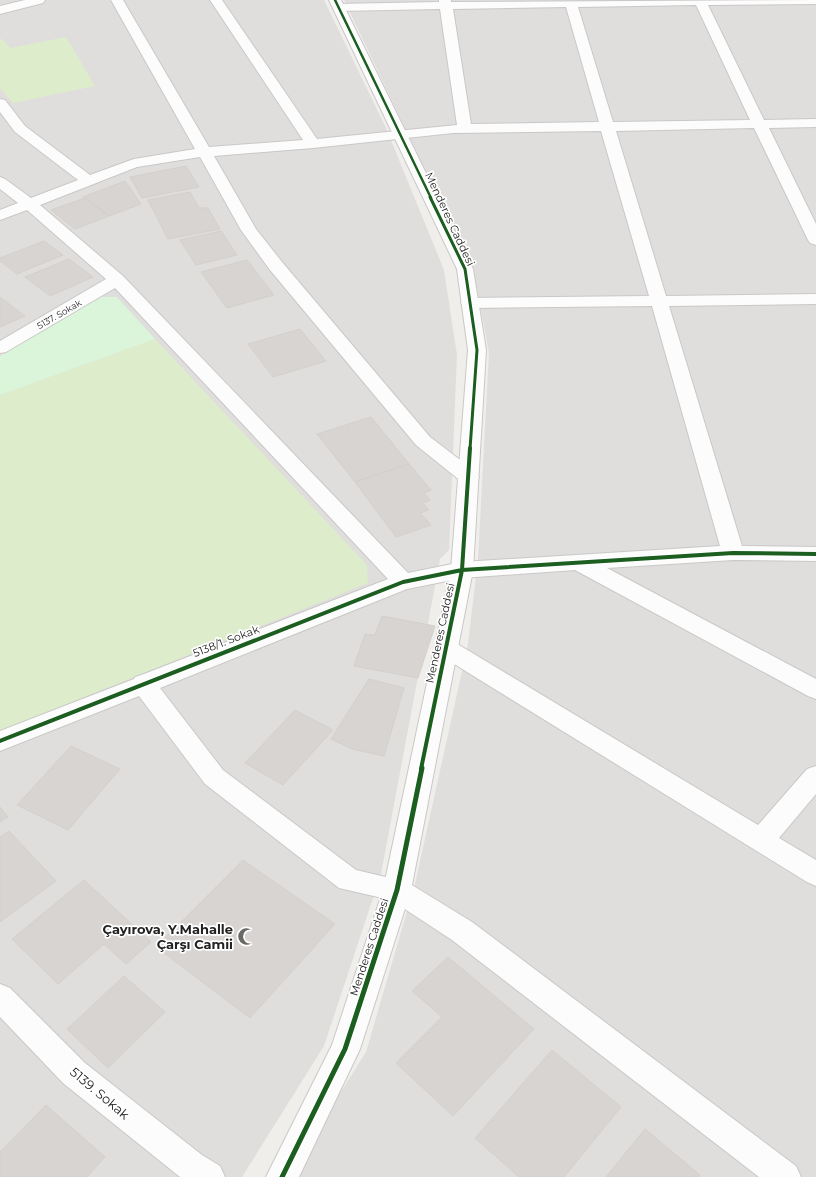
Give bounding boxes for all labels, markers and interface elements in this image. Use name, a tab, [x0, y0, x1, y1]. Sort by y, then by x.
street label: Menderes Caddesi	[422, 170, 478, 268]
street label: 5137. Sokak	[35, 297, 84, 331]
street label: Menderes Caddesi	[423, 582, 457, 684]
street label: 5138/1. Sokak	[191, 622, 261, 660]
street label: Menderes Caddesi	[347, 896, 391, 998]
place label: Çayırova, Y.Mahalle Çarşı Camii	[103, 921, 233, 952]
mosque icon: Çayırova, Y.Mahalle Çarşı Camii	[236, 926, 256, 946]
street label: 5139. Sokak	[67, 1064, 133, 1123]

